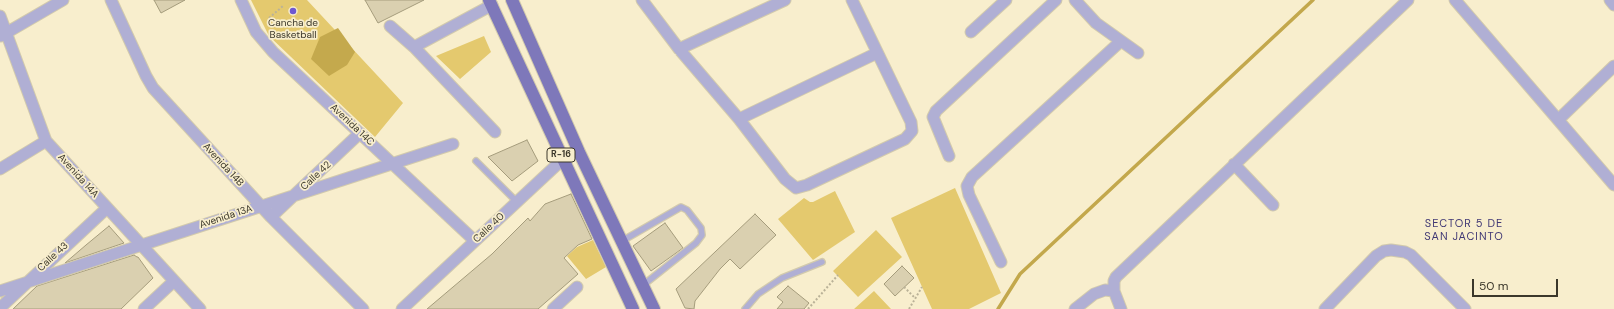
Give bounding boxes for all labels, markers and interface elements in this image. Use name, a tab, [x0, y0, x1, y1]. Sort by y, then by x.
marker: Cancha de Basketball	[288, 6, 298, 16]
place label: Cancha de Basketball	[268, 17, 318, 40]
street label: Avenida 14C	[328, 102, 376, 148]
street label: Avenida 14B	[200, 141, 246, 189]
road number: R-16	[547, 148, 575, 162]
street label: Avenida 14A	[55, 151, 101, 201]
street label: Calle 42	[298, 159, 334, 193]
street label: Avenida 13A	[198, 203, 254, 231]
street label: Calle 40	[471, 211, 507, 245]
district label: SECTOR 5 DE SAN JACINTO	[1424, 217, 1504, 243]
street label: Calle 43	[35, 240, 71, 274]
scale bar	[1474, 271, 1560, 297]
text: 50 m	[1479, 278, 1508, 294]

